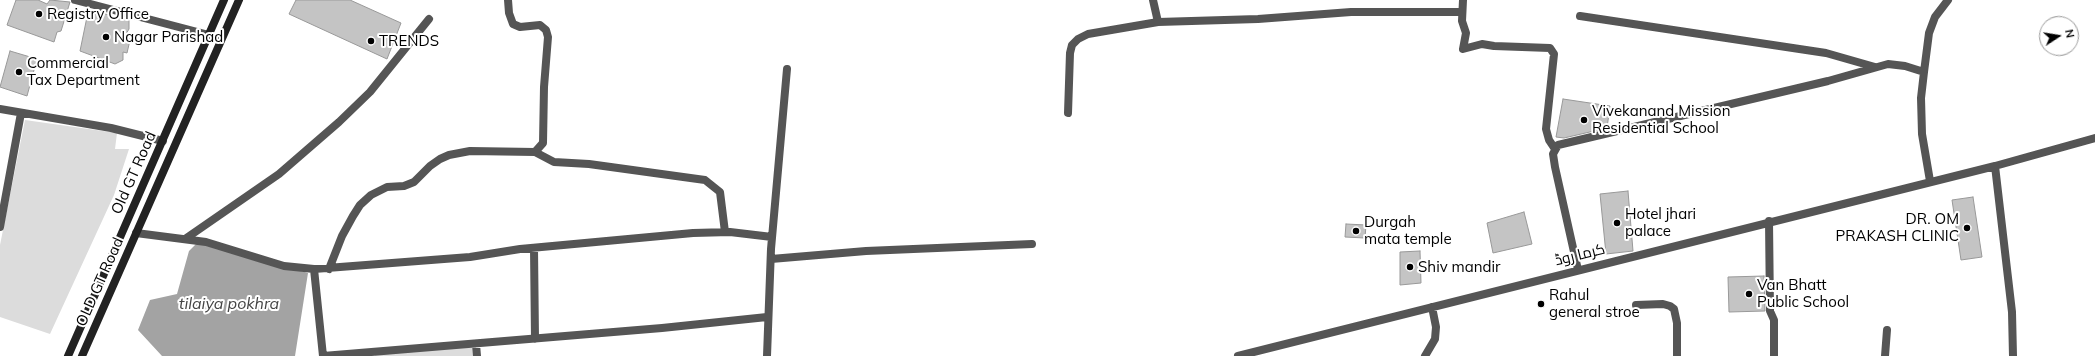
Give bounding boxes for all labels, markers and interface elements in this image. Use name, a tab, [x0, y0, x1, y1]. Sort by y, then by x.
place label: Registry Office	[47, 5, 149, 23]
marker: Registry Office	[34, 9, 44, 19]
north arrow	[2039, 16, 2079, 56]
place label: Nagar Parishad	[114, 28, 223, 46]
text: N	[2062, 28, 2077, 39]
marker: Nagar Parishad	[101, 32, 111, 42]
place label: TRENDS	[379, 32, 439, 50]
marker: TRENDS	[366, 36, 376, 46]
place label: Commercial Tax Department	[27, 54, 140, 89]
marker: Commercial Tax Department	[14, 67, 24, 77]
place label: Vivekanand Mission Residential School	[1592, 102, 1730, 137]
marker: Vivekanand Mission Residential School	[1579, 115, 1589, 125]
street label: Old GT Road	[108, 129, 160, 217]
place label: Hotel jhari palace	[1625, 205, 1696, 240]
place label: DR. OM PRAKASH CLINIC	[1836, 210, 1959, 245]
place label: Durgah mata temple	[1364, 213, 1452, 248]
marker: Hotel jhari palace	[1612, 218, 1622, 228]
marker: DR. OM PRAKASH CLINIC	[1962, 223, 1972, 233]
marker: Durgah mata temple	[1351, 226, 1361, 236]
street label: OLD GT Road	[72, 235, 128, 329]
street label: کرما روڈ	[1553, 240, 1607, 270]
place label: Shiv mandir	[1418, 258, 1501, 276]
marker: Shiv mandir	[1405, 262, 1415, 272]
place label: Van Bhatt Public School	[1757, 276, 1849, 311]
place label: Rahul general stroe	[1549, 286, 1640, 321]
marker: Van Bhatt Public School	[1744, 289, 1754, 299]
water label: tilaiya pokhra	[179, 294, 279, 314]
marker: Rahul general stroe	[1536, 299, 1546, 309]

